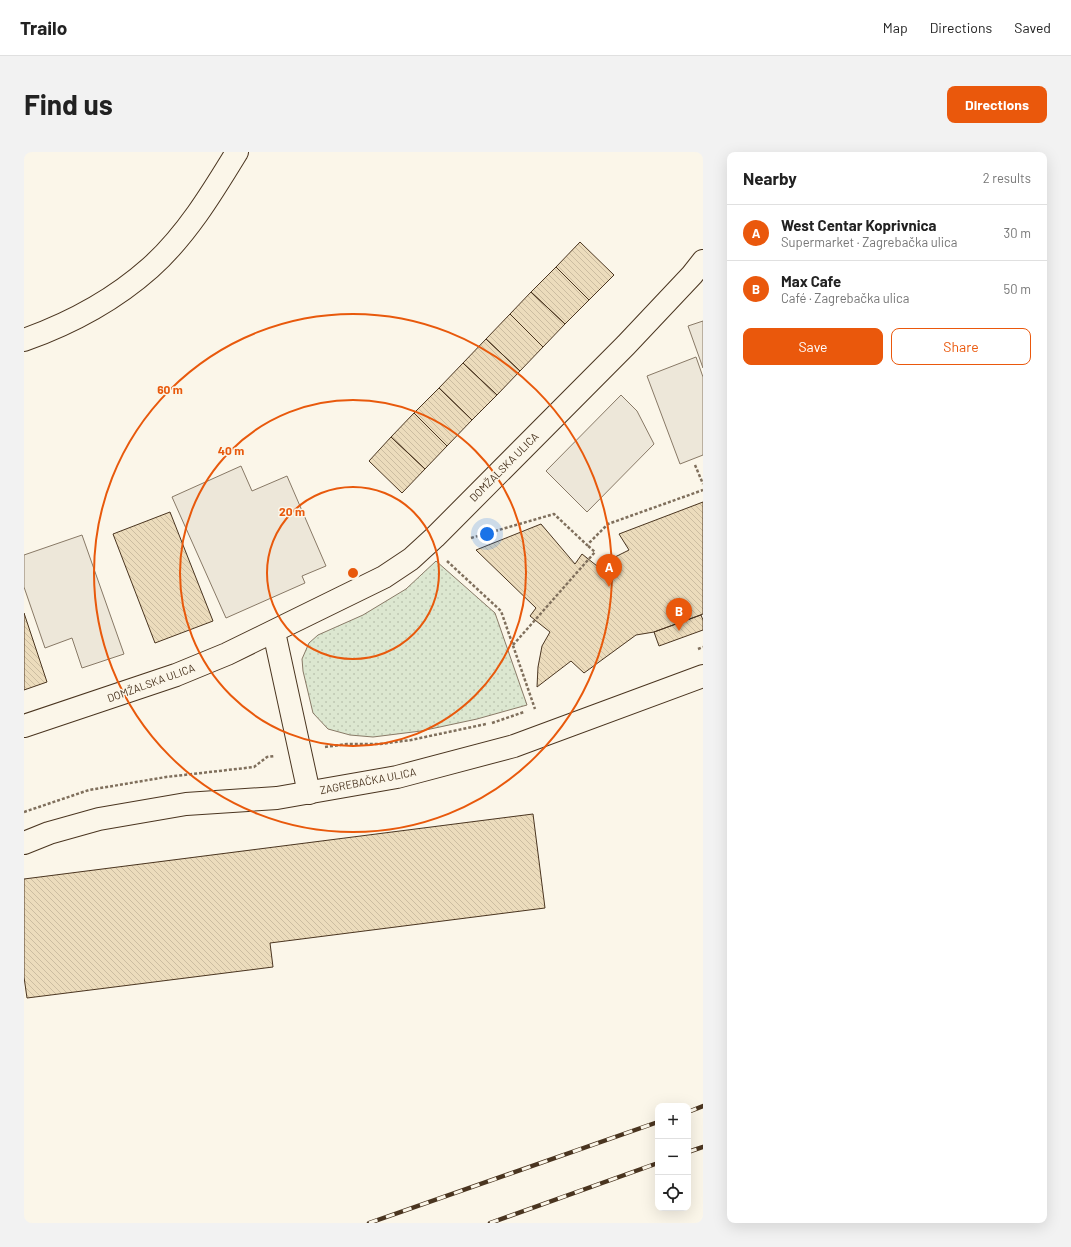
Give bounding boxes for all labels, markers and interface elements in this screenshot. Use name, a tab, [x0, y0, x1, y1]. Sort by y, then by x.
text: Trailo	[20, 16, 67, 39]
text: Map	[883, 19, 908, 36]
text: Directions	[930, 19, 992, 36]
text: Saved	[1014, 19, 1051, 36]
button: Directions	[947, 86, 1047, 123]
text: Find us	[24, 87, 113, 121]
text: Nearby	[743, 168, 797, 188]
text: 2 results	[983, 170, 1031, 186]
text: West Centar Koprivnica	[781, 216, 937, 234]
text: A	[752, 225, 760, 241]
text: 30 m	[1004, 225, 1031, 241]
text: Supermarket · Zagrebačka ulica	[781, 234, 957, 250]
text: Max Cafe	[781, 272, 841, 290]
text: B	[752, 281, 760, 297]
text: 50 m	[1004, 281, 1031, 297]
text: Café · Zagrebačka ulica	[781, 290, 909, 306]
button: Save	[743, 328, 883, 365]
button: Share	[891, 328, 1031, 365]
text: 60 m	[157, 382, 183, 396]
street label: DOMŽALSKA ULICA	[466, 429, 541, 504]
text: 40 m	[218, 443, 244, 457]
text: 20 m	[279, 504, 305, 518]
your location	[477, 524, 497, 544]
pin: A	[596, 554, 622, 587]
centre of rings	[346, 566, 360, 580]
pin: B	[666, 598, 692, 631]
street label: DOMŽALSKA ULICA	[105, 661, 197, 704]
street label: ZAGREBAČKA ULICA	[319, 765, 418, 796]
map controls	[655, 1103, 691, 1211]
button: +	[655, 1103, 691, 1139]
button: −	[655, 1139, 691, 1175]
button: locate	[655, 1175, 691, 1211]

